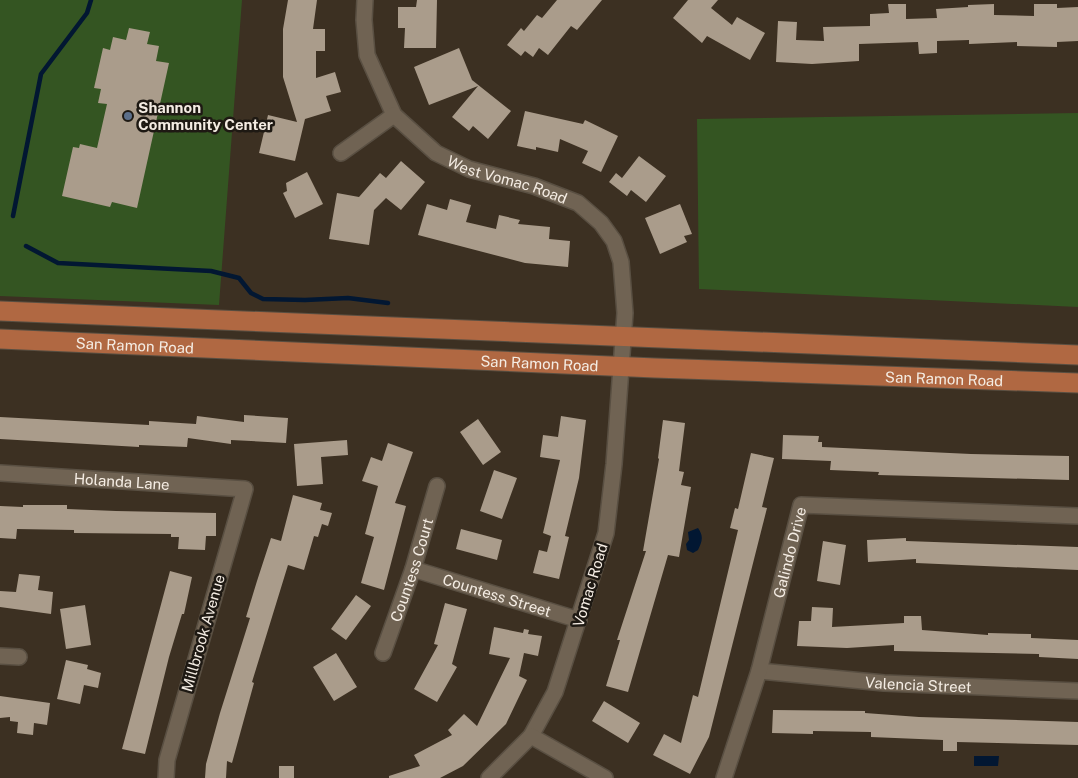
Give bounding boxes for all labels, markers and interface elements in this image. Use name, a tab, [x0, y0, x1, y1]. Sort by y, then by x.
place label: Shannon Community Center	[138, 99, 273, 133]
marker: Shannon Community Center	[122, 110, 134, 122]
street label: West Vomac Road	[445, 151, 570, 207]
street label: San Ramon Road	[75, 334, 194, 356]
street label: San Ramon Road	[480, 352, 599, 374]
street label: San Ramon Road	[885, 368, 1004, 389]
street label: Holanda Lane	[73, 469, 170, 493]
street label: Galindo Drive	[769, 505, 809, 600]
street label: Countess Court	[386, 516, 436, 624]
street label: Vomac Road	[569, 541, 611, 629]
street label: Countess Street	[441, 570, 554, 620]
street label: Millbrook Avenue	[178, 572, 228, 694]
street label: Valencia Street	[864, 673, 972, 695]

